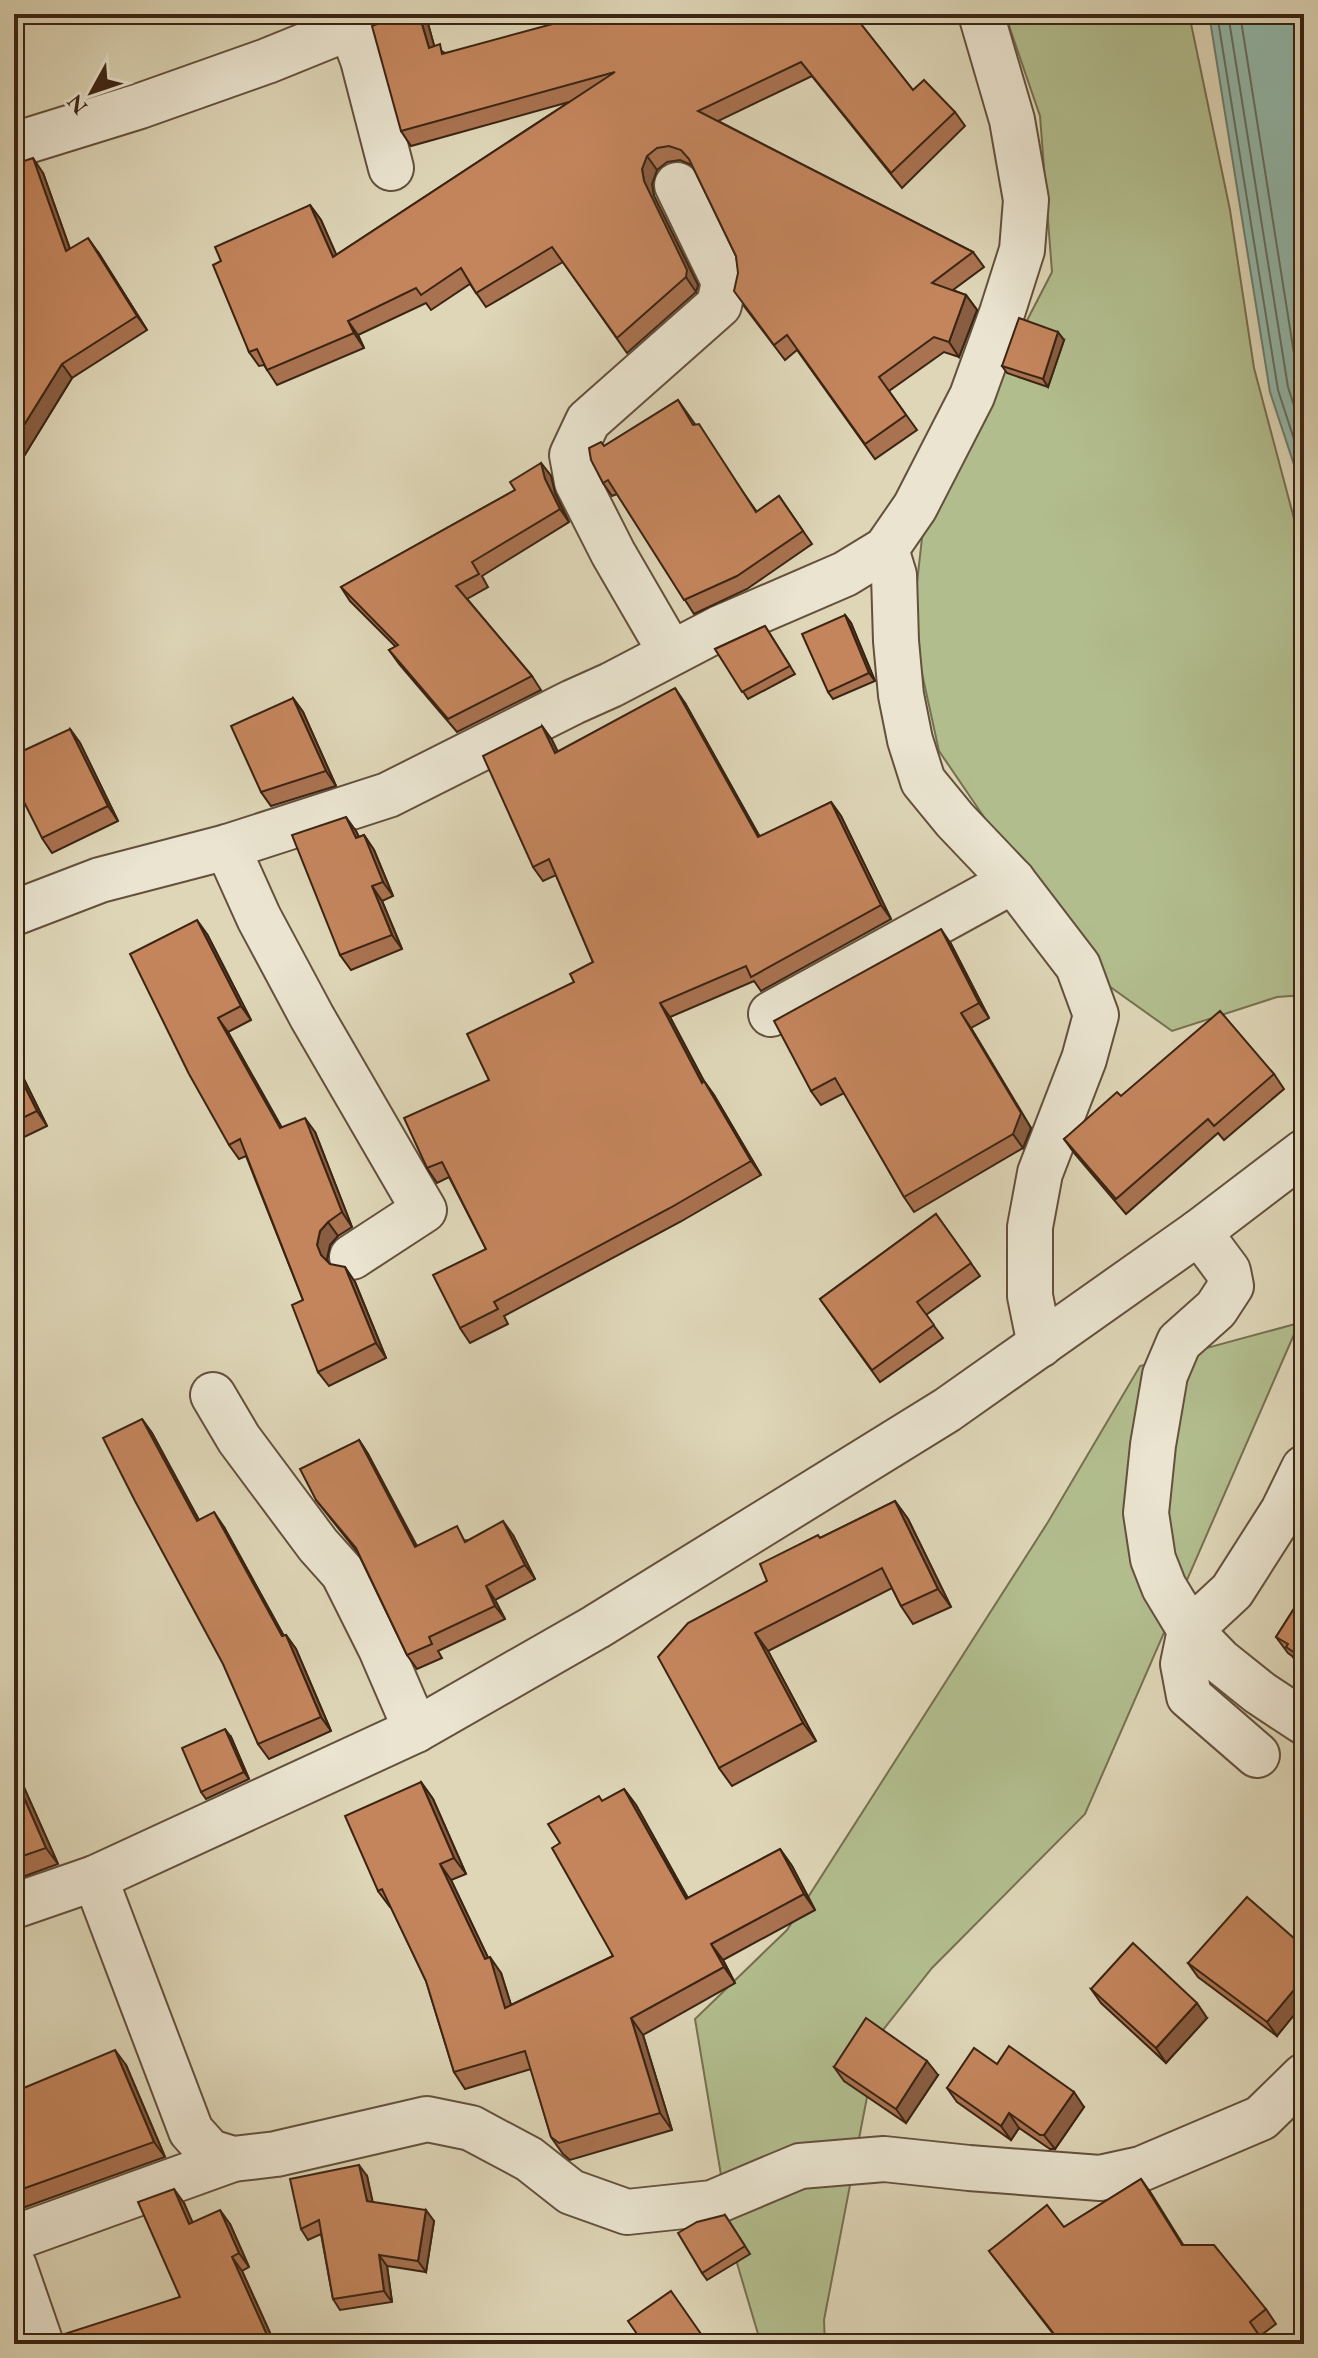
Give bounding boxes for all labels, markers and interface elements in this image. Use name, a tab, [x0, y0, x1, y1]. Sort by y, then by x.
north arrow	[52, 52, 132, 132]
text: N	[60, 88, 94, 121]

